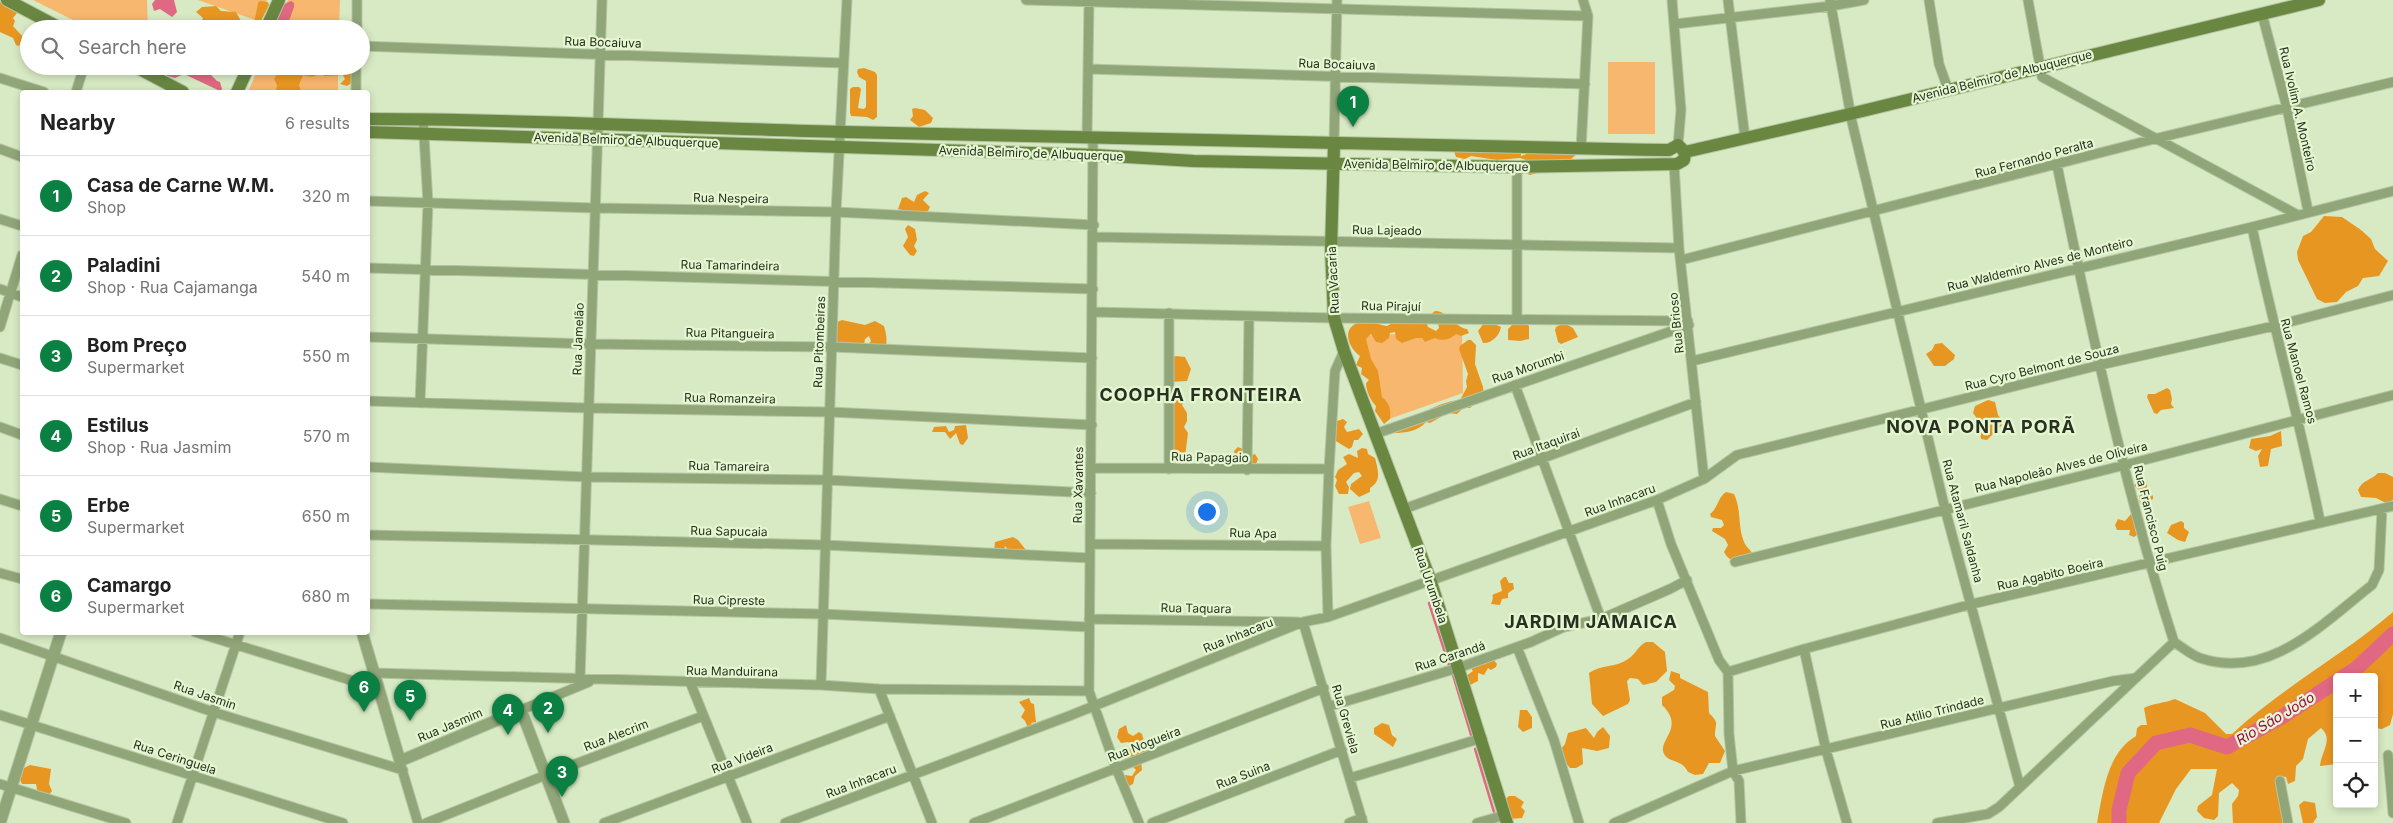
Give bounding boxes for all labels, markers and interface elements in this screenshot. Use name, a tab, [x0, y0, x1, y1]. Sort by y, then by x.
search box	[20, 20, 370, 75]
street label: Rua Bocaiuva	[564, 33, 642, 51]
icon: search	[38, 34, 66, 62]
text: Search here	[78, 36, 187, 59]
street label: Rua Ivolim A. Monteiro	[2276, 45, 2320, 173]
street label: Avenida Belmiro de Albuquerque	[1910, 46, 2094, 106]
street label: Rua Bocaiuva	[1298, 55, 1376, 73]
pin: 1	[1337, 86, 1369, 127]
text: Nearby	[40, 110, 115, 135]
text: 6 results	[285, 113, 350, 133]
street label: Avenida Belmiro de Albuquerque	[533, 129, 719, 151]
street label: Rua Fernando Peralta	[1973, 135, 2095, 181]
street label: Avenida Belmiro de Albuquerque	[938, 142, 1124, 164]
street label: Avenida Belmiro de Albuquerque	[1343, 156, 1529, 174]
text: Casa de Carne W.M.	[87, 174, 275, 197]
text: 1	[53, 186, 59, 206]
text: 320 m	[302, 186, 350, 206]
street label: Rua Nespeira	[693, 190, 769, 206]
text: Shop	[87, 197, 126, 217]
street label: Rua Lajeado	[1352, 222, 1422, 238]
street label: Rua Waldemiro Alves de Monteiro	[1946, 234, 2134, 294]
street label: Rua Vacaria	[1324, 246, 1342, 314]
text: Paladini	[87, 254, 160, 277]
street label: Rua Tamarindeira	[680, 257, 780, 273]
text: 2	[51, 266, 61, 286]
text: 540 m	[301, 266, 350, 286]
text: Shop · Rua Cajamanga	[87, 277, 258, 297]
street label: Rua Brioso	[1665, 292, 1687, 354]
street label: Rua Pitombeiras	[810, 296, 828, 388]
street label: Rua Pirajuí	[1361, 298, 1421, 314]
street label: Rua Jamelão	[569, 302, 587, 376]
street label: Rua Manoel Ramos	[2278, 317, 2320, 425]
street label: Rua Pitangueira	[685, 325, 775, 341]
text: Bom Preço	[87, 334, 187, 357]
street label: Rua Cyro Belmont de Souza	[1963, 341, 2121, 393]
text: 3	[51, 346, 61, 366]
text: 550 m	[302, 346, 350, 366]
street label: Rua Morumbi	[1490, 348, 1566, 386]
text: Supermarket	[87, 357, 184, 377]
district label: COOPHA FRONTEIRA	[1099, 384, 1303, 405]
street label: Rua Romanzeira	[684, 390, 776, 406]
text: Estilus	[87, 414, 149, 437]
district label: NOVA PONTA PORÃ	[1886, 416, 2076, 437]
street label: Rua Itaquirai	[1510, 425, 1582, 463]
text: 4	[51, 426, 61, 446]
text: 570 m	[303, 426, 350, 446]
text: Shop · Rua Jasmim	[87, 437, 231, 457]
street label: Rua Napoleão Alves de Oliveira	[1973, 438, 2149, 496]
street label: Rua Xavantes	[1070, 447, 1086, 523]
street label: Rua Papagaio	[1171, 449, 1249, 465]
street label: Rua Tamareira	[688, 458, 770, 474]
street label: Rua Atamaril Saldanha	[1939, 458, 1987, 584]
street label: Rua Francisco Puig	[2131, 464, 2171, 572]
street label: Rua Inhacaru	[1582, 480, 1658, 520]
text: Erbe	[87, 494, 130, 517]
your location	[1194, 499, 1220, 525]
text: 5	[51, 506, 61, 526]
text: 650 m	[302, 506, 350, 526]
text: Supermarket	[87, 517, 184, 537]
street label: Rua Sapucaia	[690, 523, 768, 539]
street label: Rua Apa	[1229, 525, 1277, 541]
street label: Rua Urumbela	[1411, 545, 1451, 625]
street label: Rua Agabito Boeira	[1996, 555, 2104, 593]
text: Camargo	[87, 574, 171, 597]
text: 6	[51, 586, 61, 606]
text: 680 m	[302, 586, 350, 606]
street label: Rua Cipreste	[693, 592, 765, 608]
text: Supermarket	[87, 597, 184, 617]
street label: Rua Taquara	[1160, 600, 1232, 616]
district label: JARDIM JAMAICA	[1504, 611, 1678, 632]
street label: Rua Inhacaru	[1201, 614, 1275, 656]
street label: Rua Carandá	[1413, 638, 1487, 674]
street label: Rua Manduirana	[686, 663, 778, 679]
pin: 6	[348, 671, 380, 712]
map controls	[2333, 673, 2378, 808]
button: +	[2333, 673, 2378, 718]
street label: Rua Jasmin	[172, 677, 238, 713]
pin: 5	[394, 680, 426, 721]
street label: Rua Greviela	[1329, 683, 1363, 755]
water label: Rio São João	[2233, 688, 2317, 748]
pin: 2	[532, 692, 564, 733]
street label: Rua Atilio Trindade	[1879, 692, 1985, 732]
pin: 4	[492, 694, 524, 735]
street label: Rua Jasmim	[415, 705, 485, 745]
street label: Rua Alecrim	[582, 716, 650, 754]
button: −	[2333, 718, 2378, 763]
street label: Rua Nogueira	[1105, 723, 1183, 765]
street label: Rua Ceringuela	[132, 737, 218, 777]
street label: Rua Videira	[709, 739, 775, 777]
pin: 3	[546, 756, 578, 797]
street label: Rua Suina	[1214, 758, 1272, 792]
street label: Rua Inhacaru	[824, 761, 898, 801]
button: locate	[2333, 763, 2378, 808]

